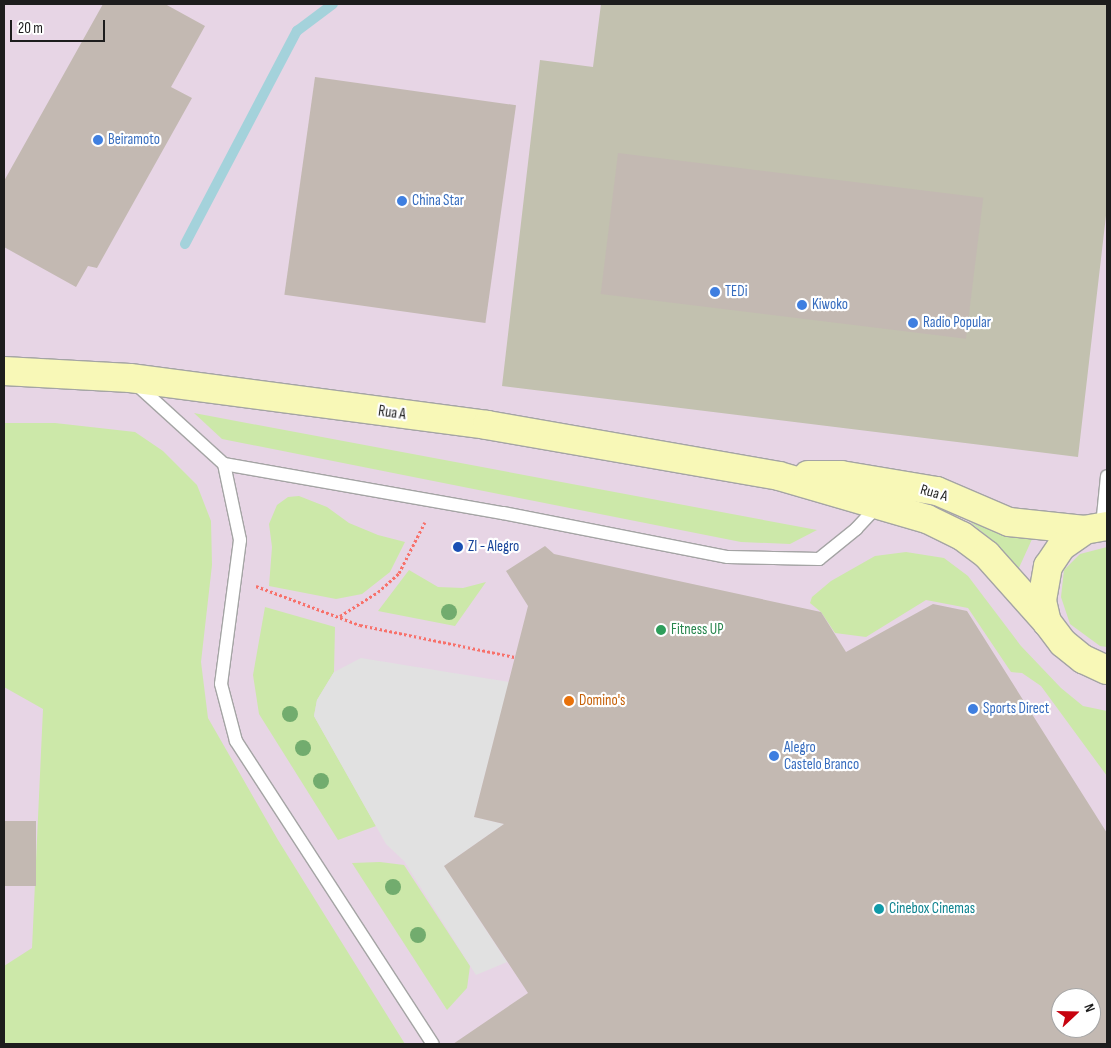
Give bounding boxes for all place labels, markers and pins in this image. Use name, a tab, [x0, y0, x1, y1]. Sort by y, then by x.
place label: Beiramoto	[108, 131, 160, 149]
marker: Beiramoto	[92, 134, 104, 146]
place label: China Star	[412, 192, 464, 210]
marker: China Star	[396, 195, 408, 207]
place label: TEDi	[725, 283, 747, 301]
marker: TEDi	[709, 286, 721, 298]
place label: Kiwoko	[812, 296, 848, 314]
marker: Kiwoko	[796, 299, 808, 311]
place label: Radio Popular	[923, 314, 991, 332]
marker: Radio Popular	[907, 317, 919, 329]
place label: ZI - Alegro	[468, 538, 519, 556]
marker: ZI - Alegro	[452, 541, 464, 553]
place label: Fitness UP	[671, 621, 723, 639]
marker: Fitness UP	[655, 624, 667, 636]
place label: Domino's	[579, 692, 625, 710]
marker: Domino's	[563, 695, 575, 707]
place label: Sports Direct	[983, 700, 1049, 718]
marker: Sports Direct	[967, 703, 979, 715]
place label: Alegro Castelo Branco	[784, 738, 859, 773]
marker: Alegro Castelo Branco	[768, 750, 780, 762]
place label: Cinebox Cinemas	[889, 900, 975, 918]
marker: Cinebox Cinemas	[873, 903, 885, 915]

